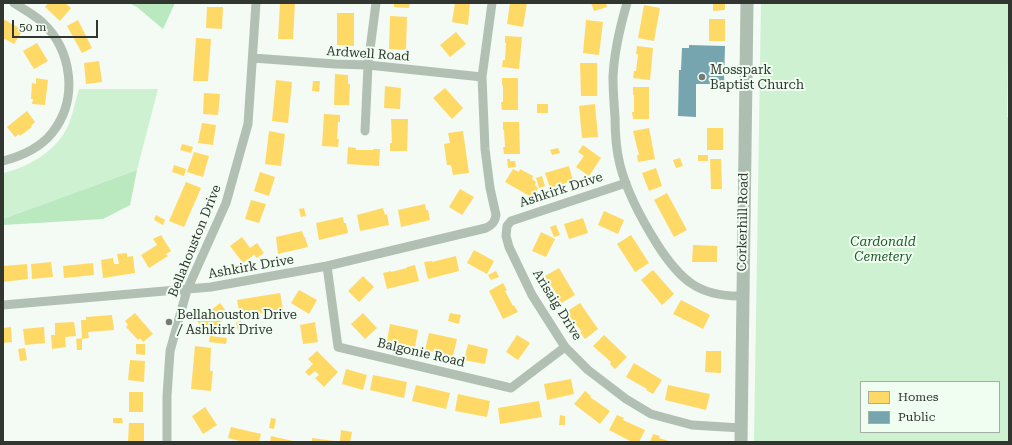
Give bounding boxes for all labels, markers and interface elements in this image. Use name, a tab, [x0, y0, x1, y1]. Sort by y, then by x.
scale bar	[14, 12, 100, 38]
text: 50 m	[19, 20, 46, 34]
street label: Ardwell Road	[326, 43, 410, 65]
place label: Mosspark Baptist Church	[710, 62, 804, 93]
marker: Mosspark Baptist Church	[697, 72, 707, 82]
street label: Ashkirk Drive	[517, 169, 605, 211]
street label: Corkerhill Road	[734, 172, 752, 272]
street label: Bellahouston Drive	[165, 183, 225, 299]
park label: Cardonald Cemetery	[850, 234, 916, 265]
street label: Ashkirk Drive	[207, 252, 295, 282]
street label: Arisaig Drive	[529, 267, 585, 343]
place label: Bellahouston Drive / Ashkirk Drive	[177, 307, 297, 338]
marker: Bellahouston Drive / Ashkirk Drive	[164, 317, 174, 327]
street label: Balgonie Road	[376, 335, 466, 371]
legend	[860, 381, 1000, 433]
text: Homes	[898, 390, 938, 404]
text: Public	[898, 410, 935, 424]

